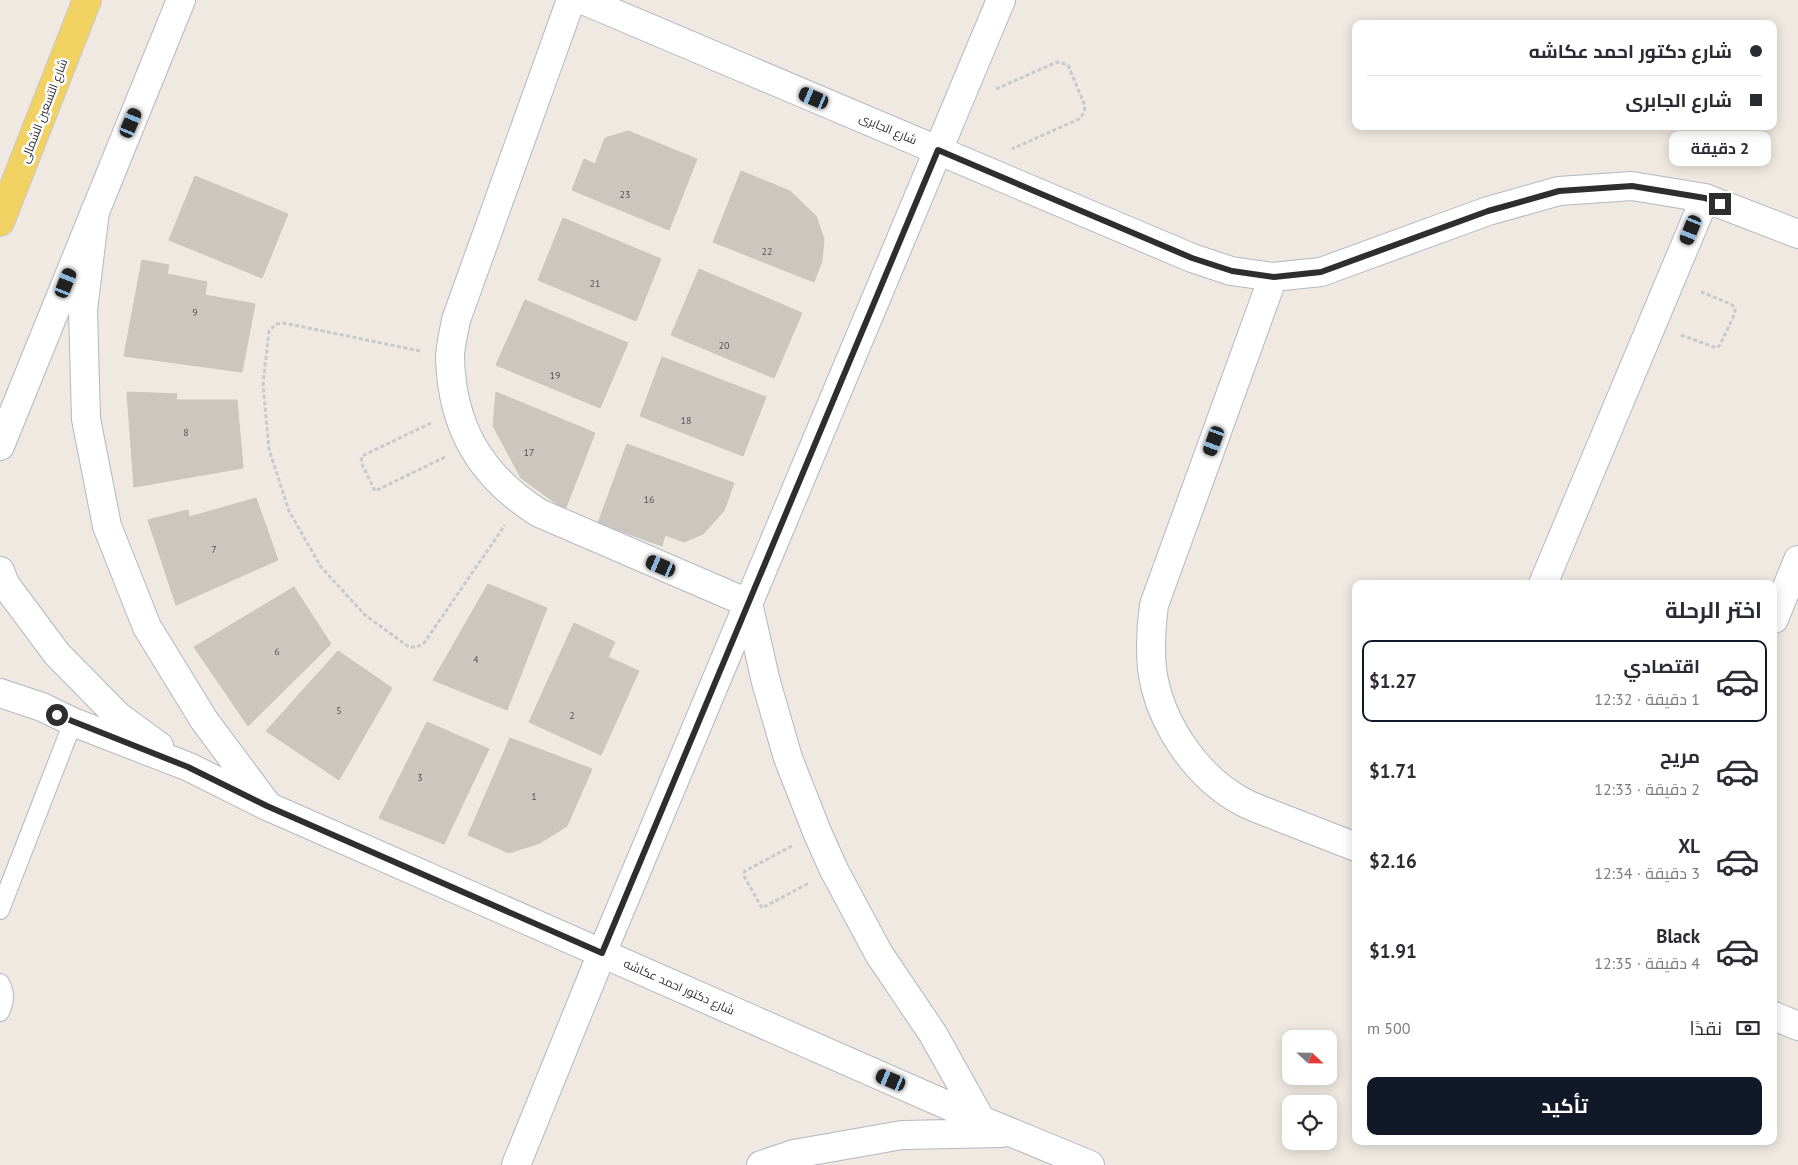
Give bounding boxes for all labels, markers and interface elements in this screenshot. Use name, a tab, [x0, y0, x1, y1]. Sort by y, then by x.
text: شارع دكتور احمد عكاشه	[1529, 39, 1732, 63]
street label: شارع التسعين الشمالى	[17, 57, 71, 165]
car	[797, 85, 830, 111]
text: شارع الجابرى	[1625, 88, 1732, 112]
car	[118, 106, 143, 140]
street label: شارع الجابرى	[857, 110, 919, 148]
callout: 2 دقيقة	[1669, 132, 1771, 166]
text: 2 دقيقة	[1691, 138, 1749, 158]
house number: 23	[620, 188, 630, 201]
route end	[1709, 193, 1731, 215]
car	[1678, 213, 1703, 247]
house number: 22	[762, 245, 772, 258]
car	[53, 266, 78, 300]
house number: 21	[590, 277, 600, 290]
house number: 9	[192, 306, 198, 319]
house number: 20	[719, 339, 730, 352]
house number: 19	[550, 369, 560, 382]
house number: 18	[681, 414, 691, 427]
car	[1201, 424, 1226, 458]
house number: 8	[183, 426, 189, 439]
house number: 17	[524, 446, 534, 459]
house number: 16	[644, 493, 654, 506]
house number: 7	[211, 543, 217, 556]
car	[644, 553, 677, 579]
text: اختر الرحلة	[1665, 596, 1762, 624]
house number: 6	[274, 645, 280, 658]
house number: 4	[473, 653, 479, 666]
text: اقتصادي	[1624, 654, 1700, 678]
icon: car	[1715, 659, 1760, 704]
text: $1.27	[1369, 669, 1417, 693]
text: 1 دقيقة · 12:32	[1594, 689, 1700, 709]
route start	[46, 704, 68, 726]
house number: 5	[336, 704, 342, 717]
house number: 2	[569, 709, 575, 722]
text: مريح	[1660, 744, 1700, 768]
icon: car	[1715, 749, 1760, 794]
text: $1.71	[1369, 759, 1417, 783]
house number: 3	[417, 771, 423, 784]
text: 2 دقيقة · 12:33	[1594, 779, 1700, 799]
house number: 1	[531, 790, 537, 803]
text: XL	[1678, 834, 1700, 858]
icon: car	[1715, 839, 1760, 884]
text: $2.16	[1369, 849, 1417, 873]
text: 3 دقيقة · 12:34	[1594, 863, 1700, 883]
text: Black	[1656, 924, 1700, 948]
icon: car	[1715, 929, 1760, 974]
text: $1.91	[1369, 939, 1417, 963]
text: 4 دقيقة · 12:35	[1594, 953, 1700, 973]
street label: شارع دكتور احمد عكاشه	[621, 955, 737, 1019]
icon: cash	[1734, 1014, 1762, 1042]
text: نقدًا	[1690, 1016, 1722, 1040]
text: 500 m	[1367, 1018, 1410, 1038]
north arrow	[1282, 1030, 1338, 1085]
map controls	[1282, 1030, 1337, 1150]
car	[874, 1067, 907, 1093]
button: تأكيد	[1367, 1077, 1762, 1135]
button: locate	[1282, 1095, 1337, 1150]

